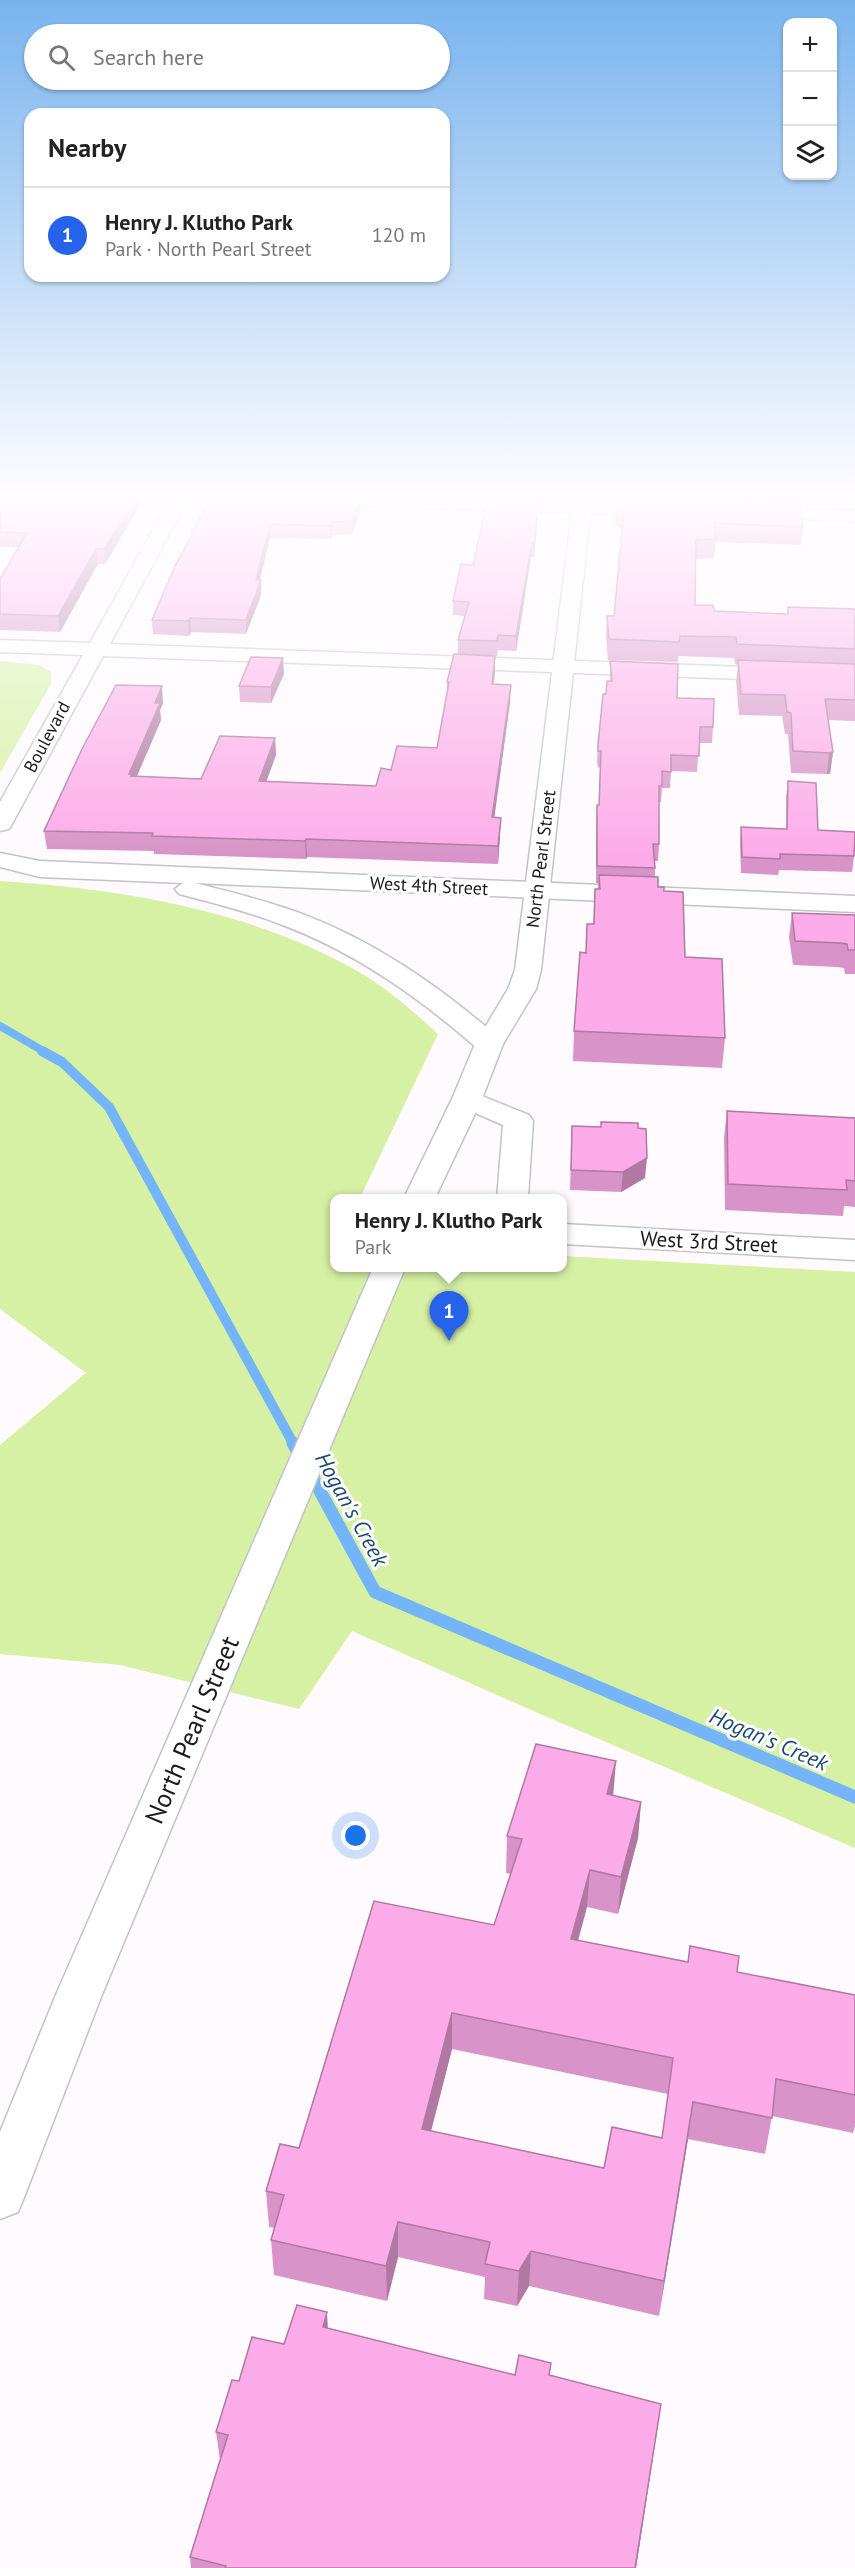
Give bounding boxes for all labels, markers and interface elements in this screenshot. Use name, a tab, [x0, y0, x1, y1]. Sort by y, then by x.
map controls	[783, 18, 837, 180]
button: +	[783, 18, 837, 72]
search box	[24, 24, 450, 90]
icon: search	[45, 41, 78, 74]
text: Search here	[93, 43, 204, 71]
button: −	[783, 72, 837, 126]
button: layers	[783, 126, 837, 180]
text: Nearby	[48, 131, 126, 164]
text: Henry J. Klutho Park	[105, 208, 293, 236]
text: 1	[62, 222, 73, 248]
text: 120 m	[372, 222, 426, 248]
text: Park · North Pearl Street	[105, 236, 311, 262]
street label: Boulevard	[18, 697, 75, 776]
street label: North Pearl Street	[521, 789, 560, 929]
street label: West 4th Street	[369, 871, 489, 900]
popup	[330, 1194, 567, 1272]
text: Henry J. Klutho Park	[355, 1206, 542, 1234]
street label: West 3rd Street	[639, 1224, 779, 1259]
text: Park	[355, 1234, 391, 1260]
pin: 1	[430, 1292, 468, 1341]
water label: Hogan's Creek	[309, 1447, 395, 1572]
street label: North Pearl Street	[137, 1631, 246, 1829]
water label: Hogan's Creek	[705, 1701, 834, 1777]
your location	[341, 1821, 370, 1850]

